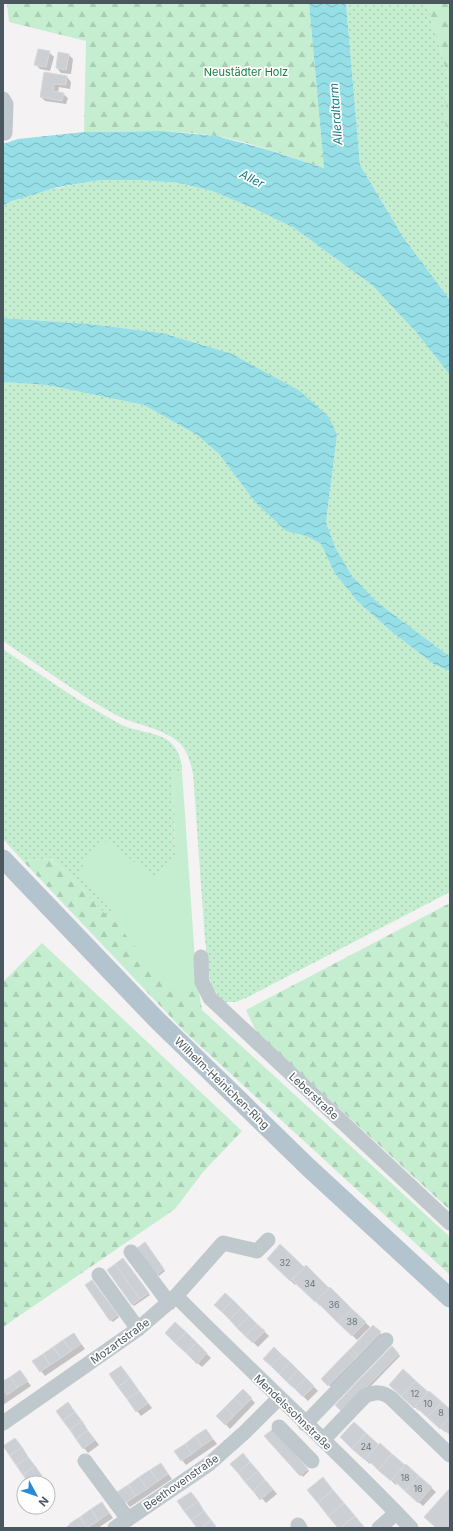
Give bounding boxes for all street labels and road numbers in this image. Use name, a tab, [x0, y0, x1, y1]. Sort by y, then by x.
street label: Wilhelm-Heinichen-Ring	[172, 1034, 272, 1132]
street label: Leberstraße	[286, 1069, 342, 1123]
street label: Mozartstraße	[88, 1315, 152, 1367]
street label: Mendelssohnstraße	[251, 1371, 335, 1453]
street label: Beethovenstraße	[141, 1451, 221, 1513]

